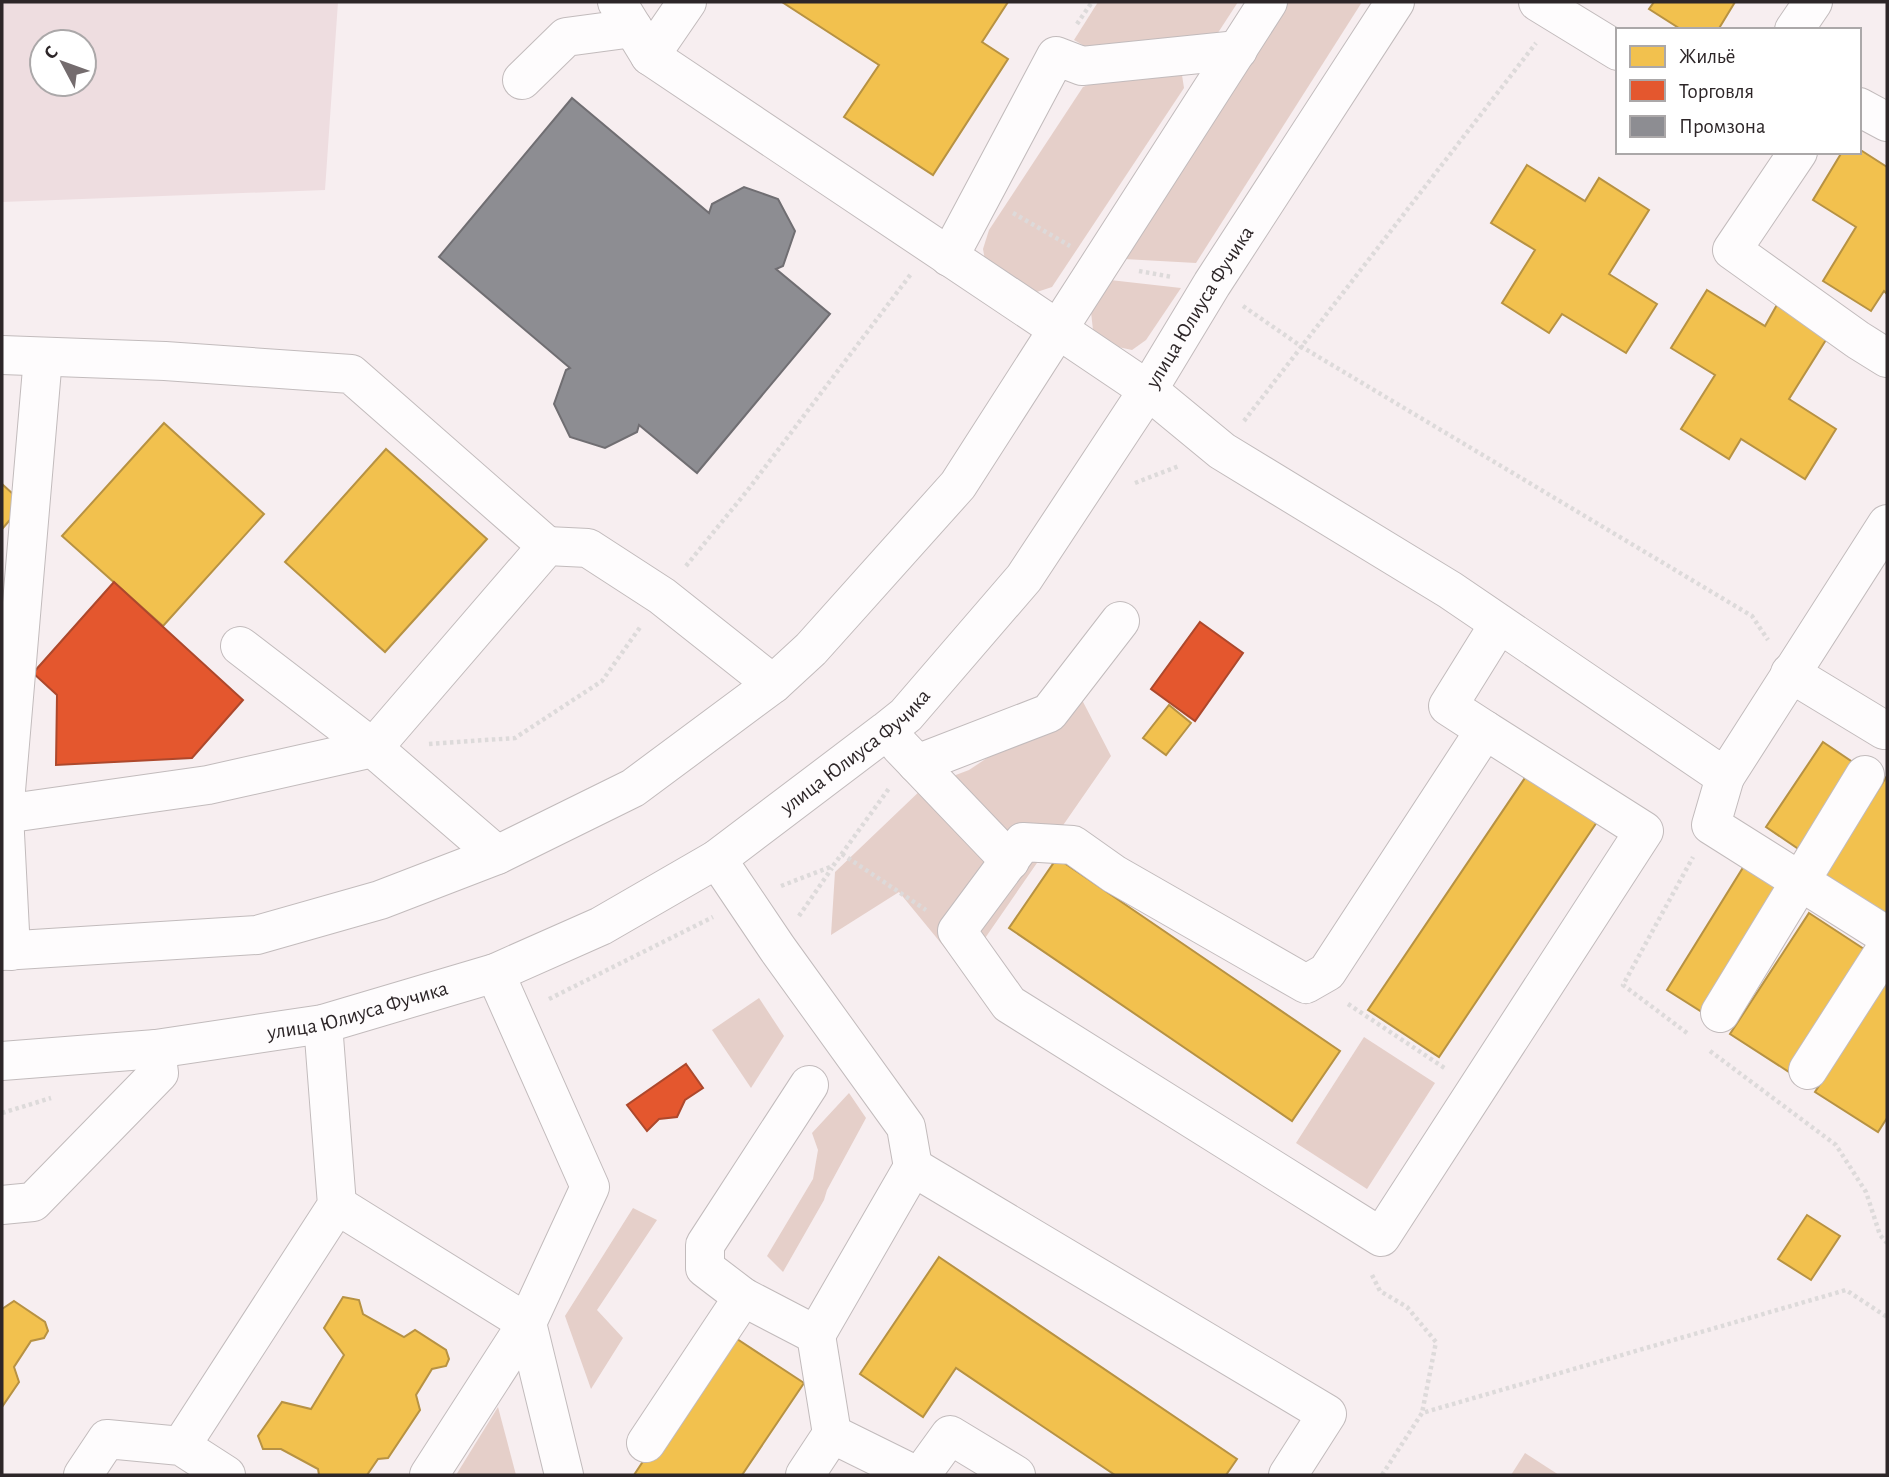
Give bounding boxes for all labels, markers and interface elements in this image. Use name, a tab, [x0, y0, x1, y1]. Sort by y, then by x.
north arrow	[28, 28, 98, 98]
legend	[1616, 28, 1861, 154]
text: С	[41, 43, 62, 63]
text: Жильё	[1679, 46, 1735, 67]
text: Торговля	[1679, 81, 1754, 102]
text: Промзона	[1679, 116, 1766, 137]
street label: улица Юлиуса Фучика	[1141, 222, 1258, 393]
street label: улица Юлиуса Фучика	[776, 685, 935, 819]
street label: улица Юлиуса Фучика	[265, 977, 451, 1043]

